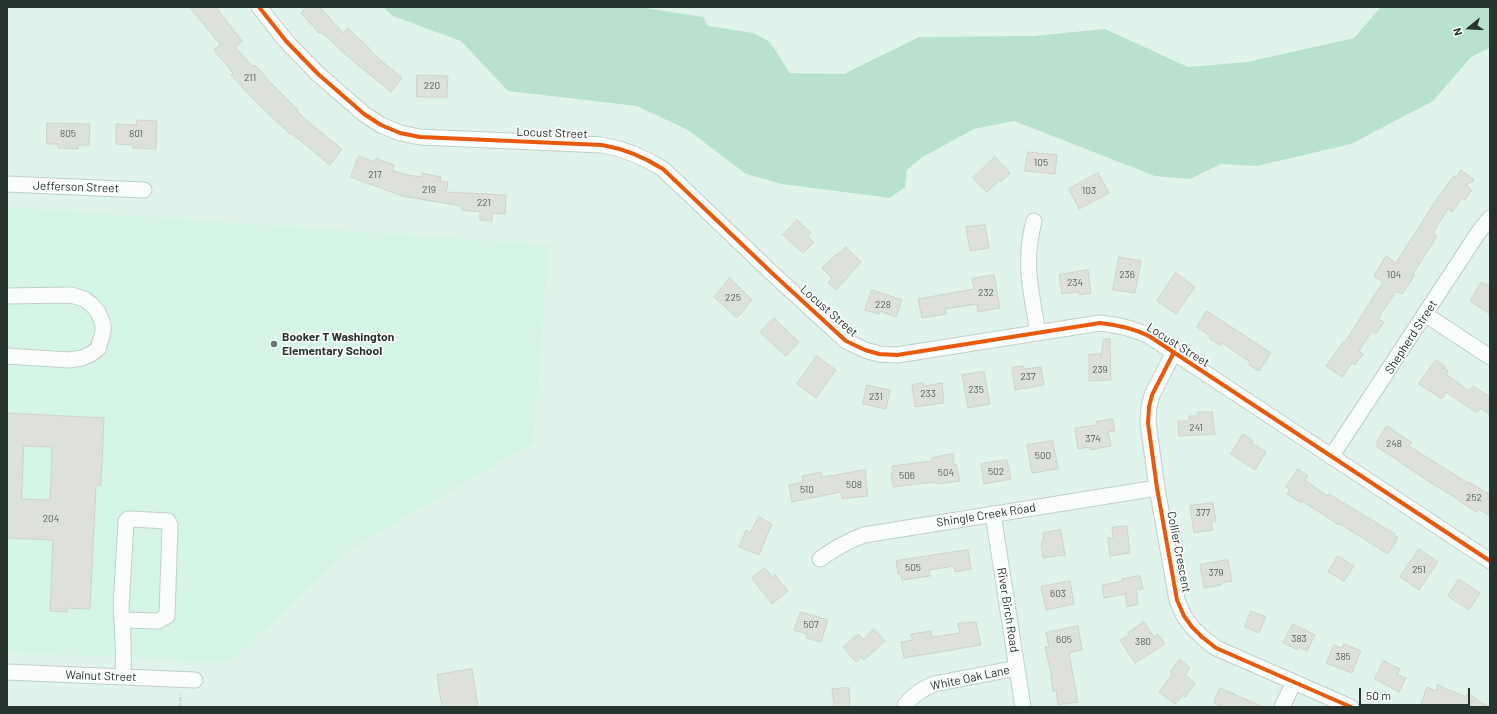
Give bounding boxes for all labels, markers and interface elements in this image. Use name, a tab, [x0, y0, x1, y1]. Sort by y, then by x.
north arrow	[1449, 8, 1489, 48]
text: N	[1450, 26, 1464, 37]
house number: 211	[244, 72, 256, 84]
house number: 220	[424, 80, 440, 92]
street label: Locust Street	[516, 125, 588, 141]
house number: 805	[60, 128, 76, 140]
house number: 801	[129, 128, 143, 140]
house number: 105	[1034, 157, 1048, 169]
house number: 217	[368, 169, 382, 181]
street label: Jefferson Street	[33, 178, 119, 196]
house number: 219	[422, 184, 436, 196]
house number: 103	[1082, 185, 1096, 197]
house number: 221	[477, 197, 491, 209]
house number: 236	[1119, 269, 1135, 281]
house number: 104	[1387, 269, 1401, 281]
house number: 234	[1067, 277, 1083, 289]
street label: Locust Street	[797, 282, 861, 340]
house number: 232	[978, 287, 994, 299]
house number: 225	[725, 292, 741, 304]
street label: Shepherd Street	[1382, 297, 1440, 377]
house number: 228	[875, 299, 891, 311]
street label: Locust Street	[1144, 320, 1212, 370]
place label: Booker T Washington Elementary School	[282, 330, 394, 358]
marker: Booker T Washington Elementary School	[269, 339, 279, 349]
house number: 239	[1092, 364, 1108, 376]
house number: 237	[1020, 371, 1036, 383]
house number: 235	[968, 384, 984, 396]
house number: 233	[920, 388, 936, 400]
house number: 231	[869, 391, 883, 403]
house number: 241	[1189, 422, 1203, 434]
house number: 374	[1085, 433, 1101, 445]
house number: 248	[1386, 438, 1402, 450]
house number: 500	[1035, 450, 1051, 462]
house number: 502	[988, 466, 1004, 478]
house number: 504	[938, 467, 954, 479]
house number: 506	[899, 470, 915, 482]
house number: 508	[846, 479, 862, 491]
house number: 510	[800, 484, 814, 496]
house number: 252	[1466, 492, 1482, 504]
street label: Shingle Creek Road	[935, 500, 1037, 530]
house number: 377	[1196, 507, 1210, 519]
street label: Collier Crescent	[1164, 510, 1194, 594]
house number: 204	[43, 513, 59, 525]
house number: 505	[905, 562, 921, 574]
house number: 251	[1412, 564, 1426, 576]
street label: River Birch Road	[994, 567, 1022, 653]
house number: 379	[1208, 567, 1224, 579]
house number: 603	[1050, 588, 1066, 600]
house number: 507	[803, 619, 819, 631]
house number: 383	[1291, 633, 1307, 645]
house number: 605	[1056, 634, 1072, 646]
house number: 380	[1135, 636, 1151, 648]
house number: 385	[1335, 651, 1351, 663]
street label: White Oak Lane	[929, 663, 1011, 693]
street label: Walnut Street	[65, 668, 137, 684]
scale bar	[1361, 680, 1472, 706]
text: 50 m	[1366, 688, 1391, 702]

